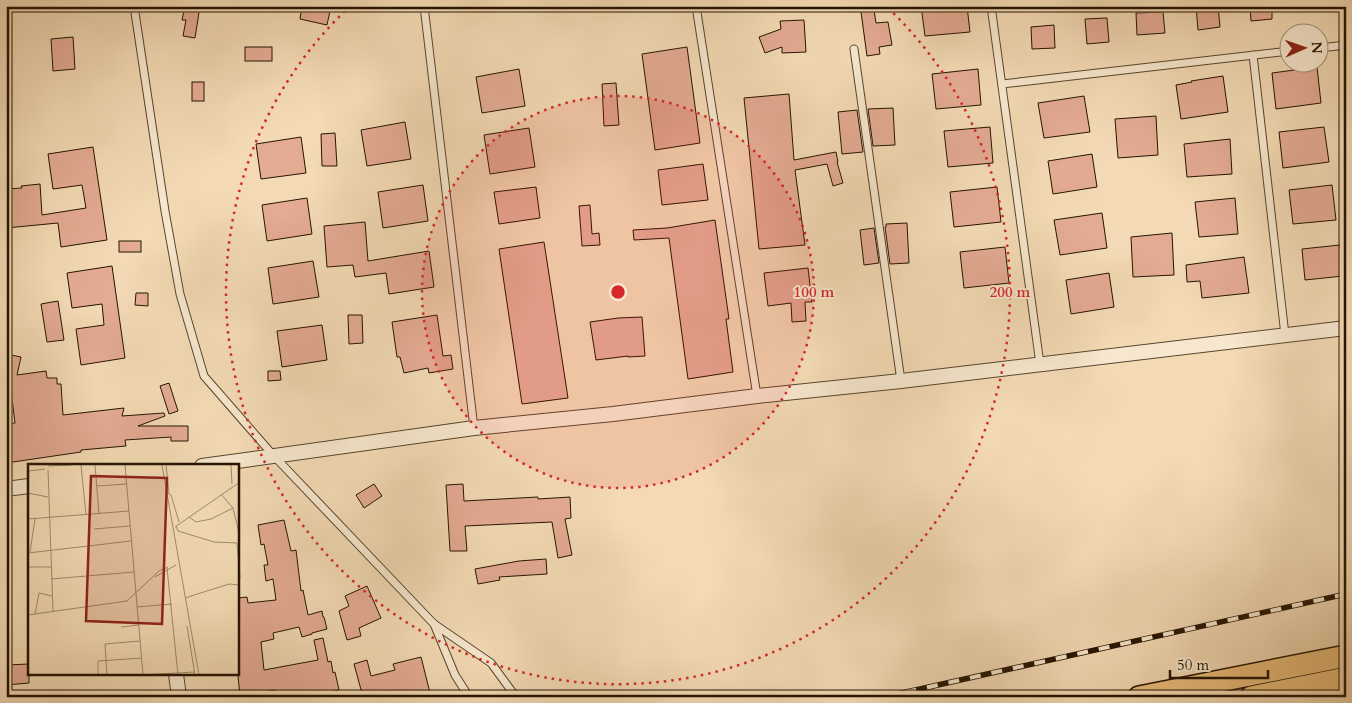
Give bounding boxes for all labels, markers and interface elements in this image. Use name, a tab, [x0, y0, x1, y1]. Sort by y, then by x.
north arrow	[1280, 22, 1330, 72]
text: N	[1307, 41, 1326, 54]
text: 100 m	[794, 282, 835, 302]
text: 200 m	[990, 282, 1031, 302]
centre of rings	[609, 283, 627, 301]
inset map	[28, 464, 239, 676]
scale bar	[1170, 648, 1267, 680]
text: 50 m	[1177, 655, 1209, 675]

